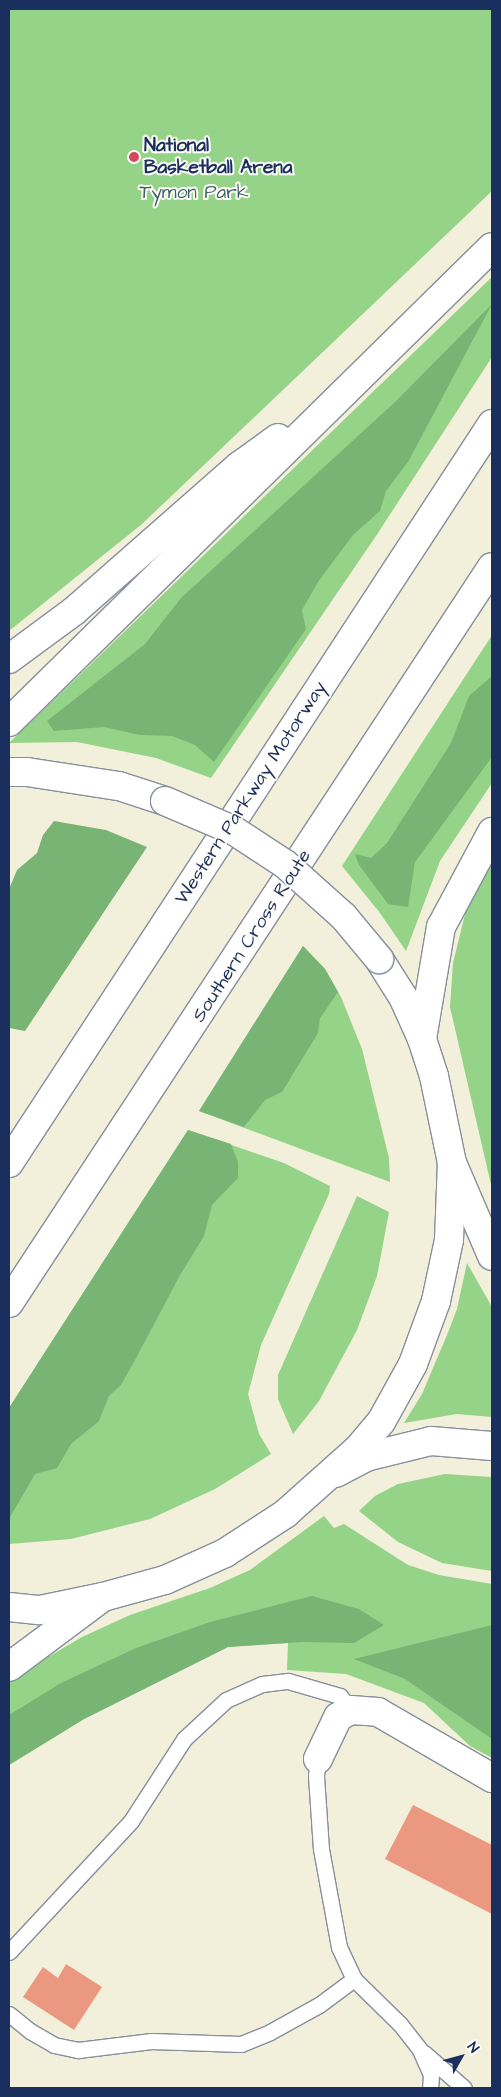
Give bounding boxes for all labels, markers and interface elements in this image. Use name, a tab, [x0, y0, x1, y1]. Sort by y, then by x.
place label: National Basketball Arena	[144, 135, 292, 179]
marker: National Basketball Arena	[128, 151, 140, 163]
park label: Tymon Park	[140, 182, 248, 204]
street label: Western Parkway Motorway	[170, 677, 332, 909]
street label: Southern Cross Route	[188, 846, 316, 1026]
north arrow	[436, 2032, 486, 2082]
text: N	[462, 2038, 483, 2057]

